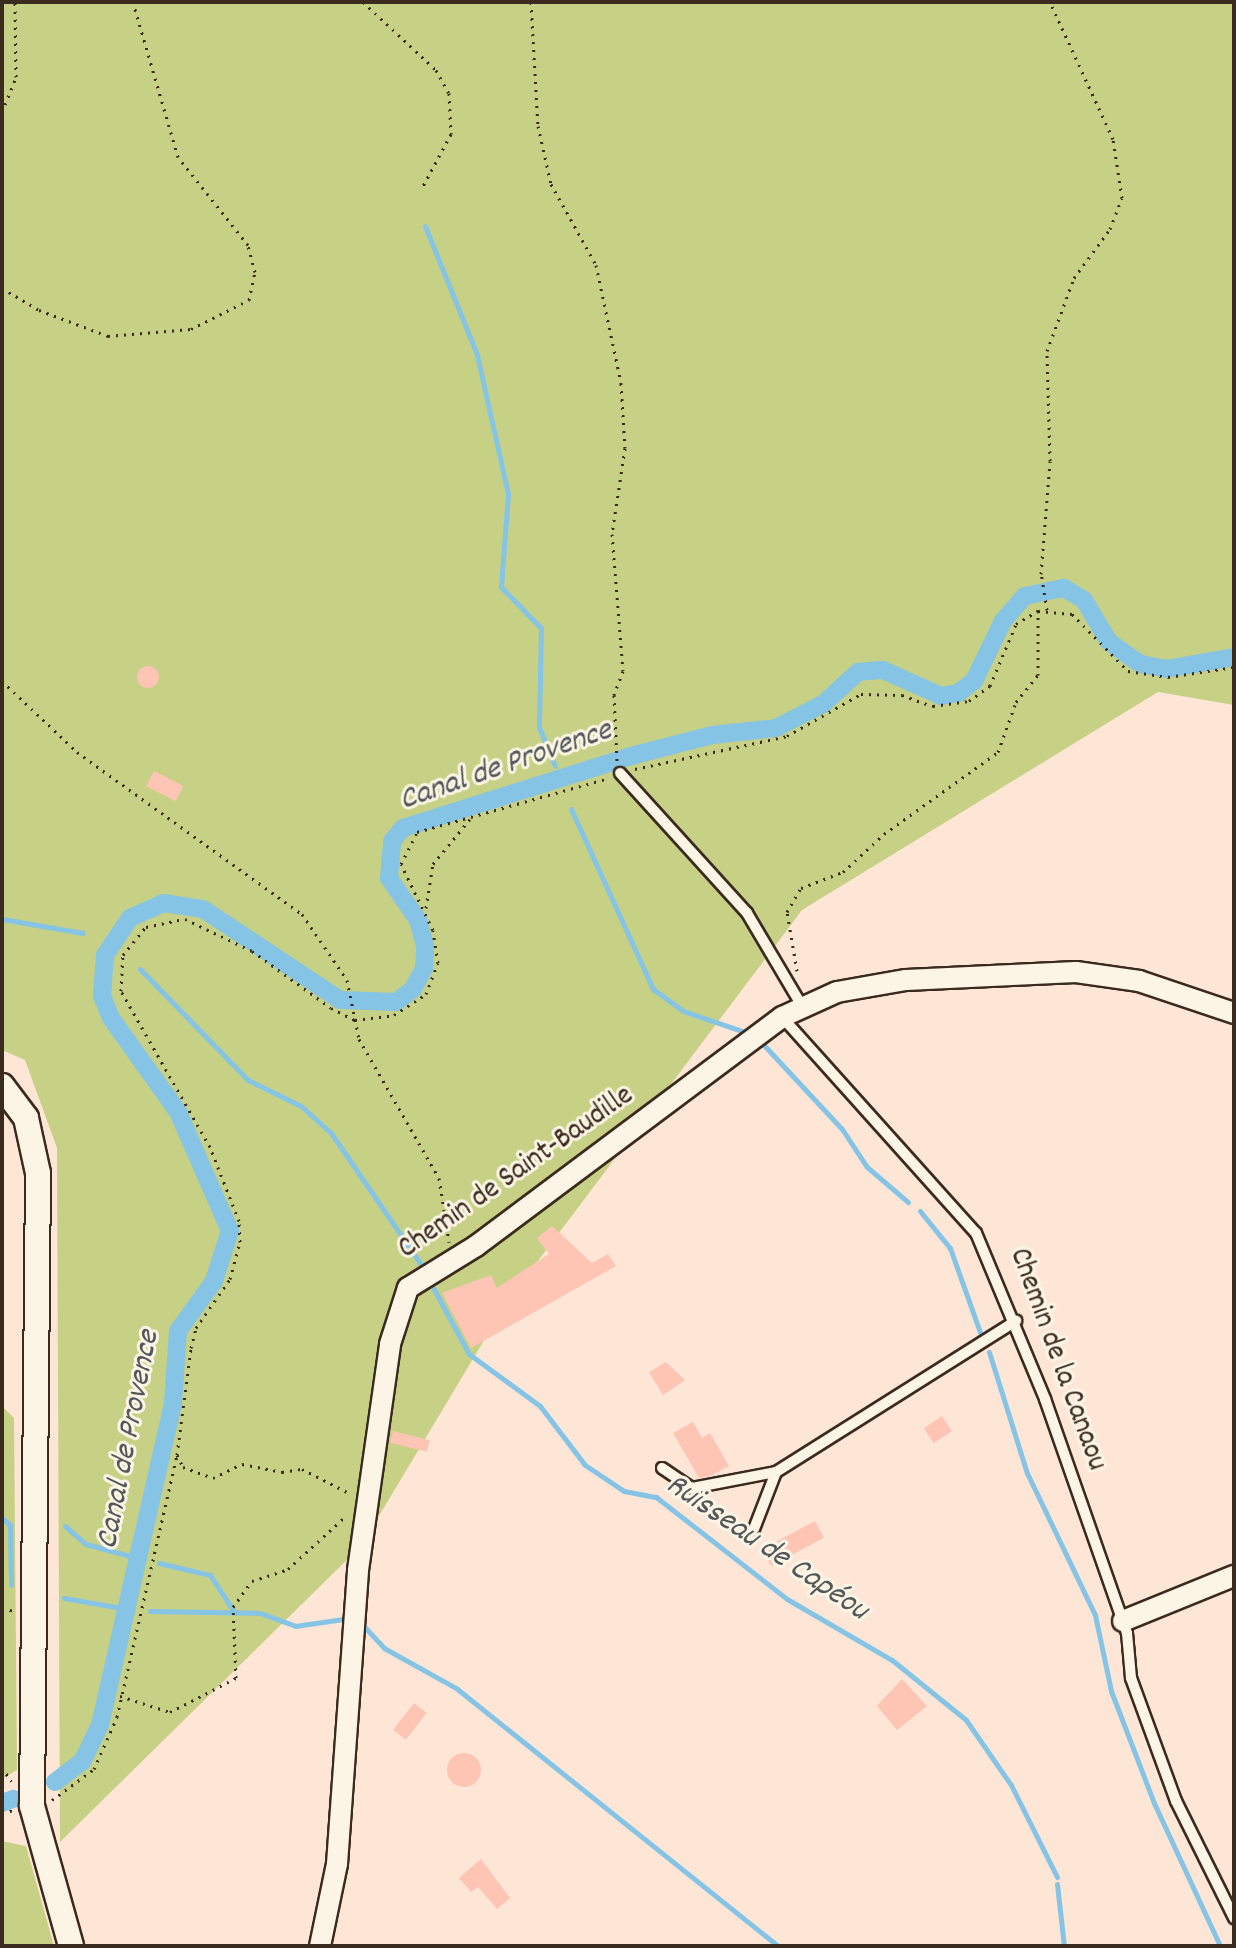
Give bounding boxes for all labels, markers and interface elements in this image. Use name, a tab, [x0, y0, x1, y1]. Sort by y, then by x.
water label: Canal de Provence	[395, 713, 617, 821]
street label: Chemin de Saint-Baudille	[392, 1079, 642, 1269]
street label: Chemin de la Canaou	[999, 1244, 1113, 1476]
water label: Canal de Provence	[90, 1327, 170, 1553]
water label: Ruisseau de Capéou	[657, 1467, 875, 1631]

